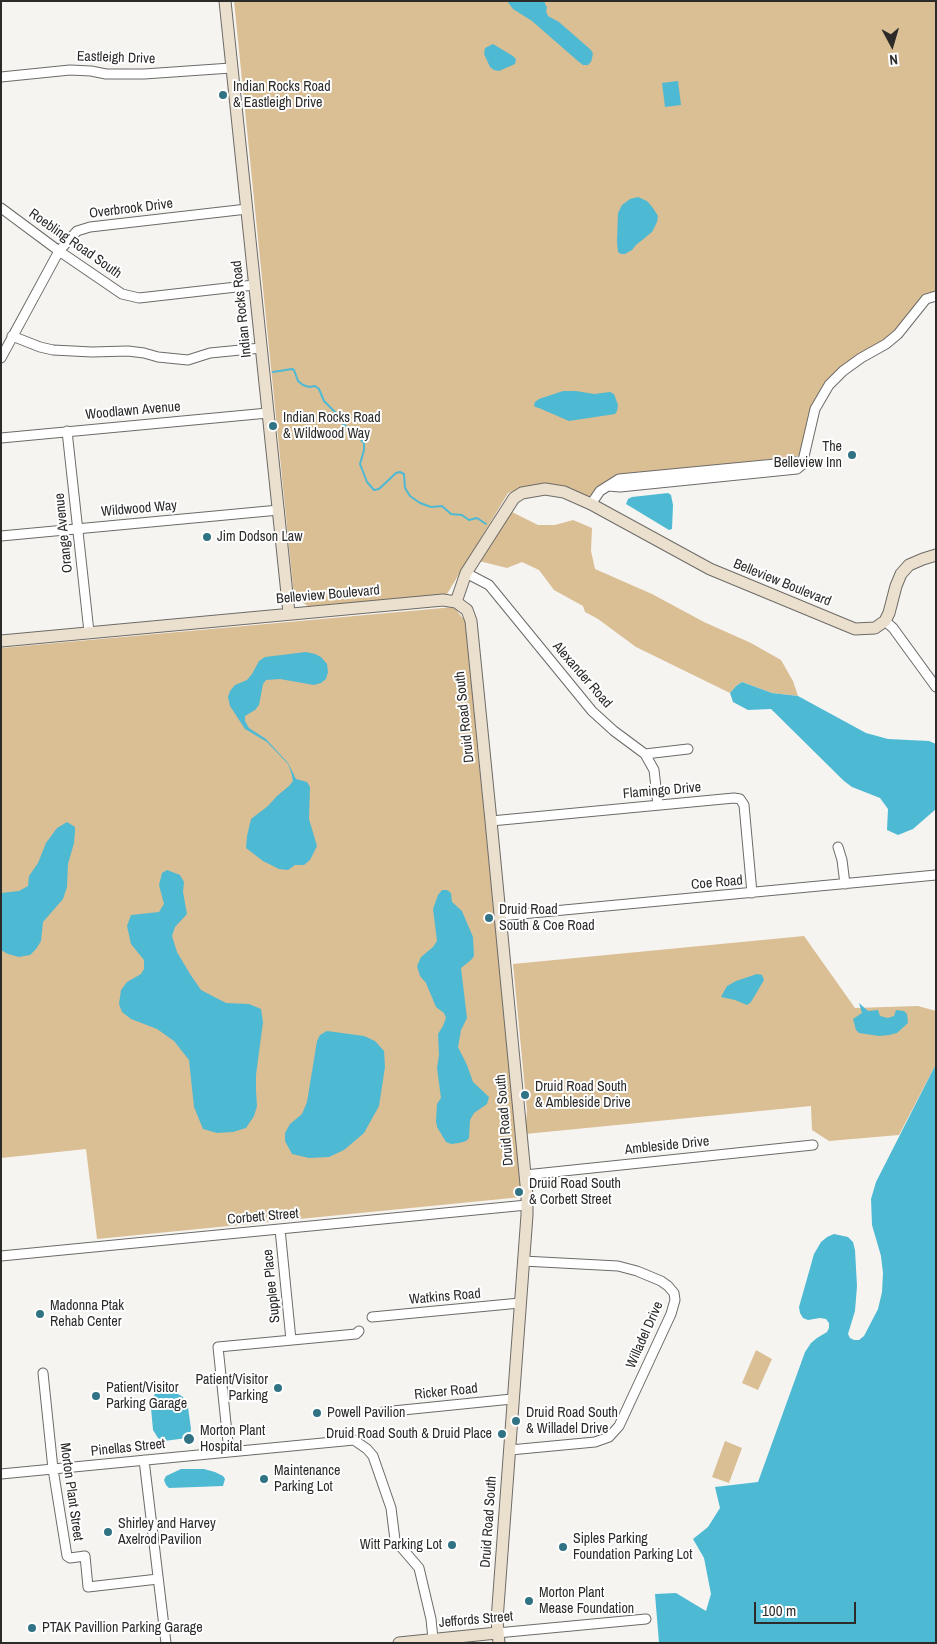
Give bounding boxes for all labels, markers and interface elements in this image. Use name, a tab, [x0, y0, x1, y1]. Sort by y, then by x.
north arrow	[867, 20, 917, 70]
street label: Eastleigh Drive	[76, 48, 156, 68]
text: N	[889, 51, 899, 69]
place label: Indian Rocks Road & Eastleigh Drive	[233, 79, 331, 111]
marker: Indian Rocks Road & Eastleigh Drive	[217, 89, 229, 101]
street label: Overbrook Drive	[88, 196, 174, 222]
street label: Roebling Road South	[25, 206, 125, 282]
street label: Indian Rocks Road	[229, 260, 255, 358]
street label: Woodlawn Avenue	[85, 398, 181, 424]
place label: Indian Rocks Road & Wildwood Way	[283, 410, 381, 442]
marker: Indian Rocks Road & Wildwood Way	[267, 420, 279, 432]
place label: The Belleview Inn	[774, 439, 842, 472]
marker: The Belleview Inn	[846, 449, 858, 461]
street label: Orange Avenue	[51, 492, 77, 574]
street label: Wildwood Way	[100, 497, 178, 521]
place label: Jim Dodson Law	[217, 529, 302, 545]
marker: Jim Dodson Law	[201, 531, 213, 543]
street label: Belleview Boulevard	[731, 556, 833, 610]
street label: Belleview Boulevard	[275, 582, 381, 608]
street label: Alexander Road	[549, 638, 615, 712]
street label: Druid Road South	[452, 670, 478, 764]
street label: Flamingo Drive	[622, 779, 702, 803]
street label: Coe Road	[691, 872, 743, 894]
place label: Druid Road South & Coe Road	[499, 902, 595, 934]
marker: Druid Road South & Coe Road	[483, 912, 495, 924]
street label: Druid Road South	[493, 1073, 517, 1167]
place label: Druid Road South & Ambleside Drive	[535, 1079, 631, 1112]
marker: Druid Road South & Ambleside Drive	[519, 1089, 531, 1101]
street label: Ambleside Drive	[624, 1133, 710, 1159]
place label: Druid Road South & Corbett Street	[529, 1176, 621, 1208]
marker: Druid Road South & Corbett Street	[513, 1186, 525, 1198]
street label: Corbett Street	[227, 1206, 299, 1228]
street label: Supplee Place	[260, 1248, 284, 1324]
street label: Watkins Road	[409, 1286, 481, 1308]
place label: Madonna Ptak Rehab Center	[50, 1298, 124, 1330]
street label: Willadel Drive	[623, 1299, 667, 1371]
marker: Madonna Ptak Rehab Center	[34, 1308, 46, 1320]
place label: Patient/Visitor Parking	[195, 1372, 268, 1404]
place label: Patient/Visitor Parking Garage	[106, 1380, 187, 1412]
street label: Ricker Road	[413, 1380, 479, 1404]
marker: Patient/Visitor Parking	[272, 1382, 284, 1394]
marker: Patient/Visitor Parking Garage	[90, 1390, 102, 1402]
place label: Powell Pavilion	[327, 1405, 405, 1421]
place label: Druid Road South & Willadel Drive	[526, 1405, 618, 1438]
marker: Powell Pavilion	[311, 1407, 323, 1419]
marker: Druid Road South & Willadel Drive	[510, 1415, 522, 1427]
place label: Morton Plant Hospital	[200, 1423, 265, 1455]
place label: Druid Road South & Druid Place	[326, 1426, 492, 1442]
marker: Druid Road South & Druid Place	[496, 1428, 508, 1440]
marker: Morton Plant Hospital	[182, 1432, 196, 1446]
street label: Pinellas Street	[90, 1436, 166, 1460]
street label: Morton Plant Street	[56, 1442, 86, 1542]
place label: Maintenance Parking Lot	[274, 1463, 340, 1495]
marker: Maintenance Parking Lot	[258, 1473, 270, 1485]
street label: Druid Road South	[477, 1476, 501, 1568]
place label: Shirley and Harvey Axelrod Pavilion	[118, 1516, 216, 1548]
marker: Shirley and Harvey Axelrod Pavilion	[102, 1526, 114, 1538]
place label: Siples Parking Foundation Parking Lot	[573, 1531, 692, 1564]
place label: Witt Parking Lot	[360, 1537, 442, 1553]
marker: Witt Parking Lot	[446, 1539, 458, 1551]
marker: Siples Parking Foundation Parking Lot	[557, 1541, 569, 1553]
place label: Morton Plant Mease Foundation	[539, 1585, 634, 1618]
scale bar	[757, 1592, 860, 1624]
marker: Morton Plant Mease Foundation	[523, 1595, 535, 1607]
text: 100 m	[762, 1600, 796, 1621]
street label: Jeffords Street	[438, 1608, 514, 1632]
place label: PTAK Pavillion Parking Garage	[42, 1620, 203, 1636]
marker: PTAK Pavillion Parking Garage	[26, 1622, 38, 1634]

